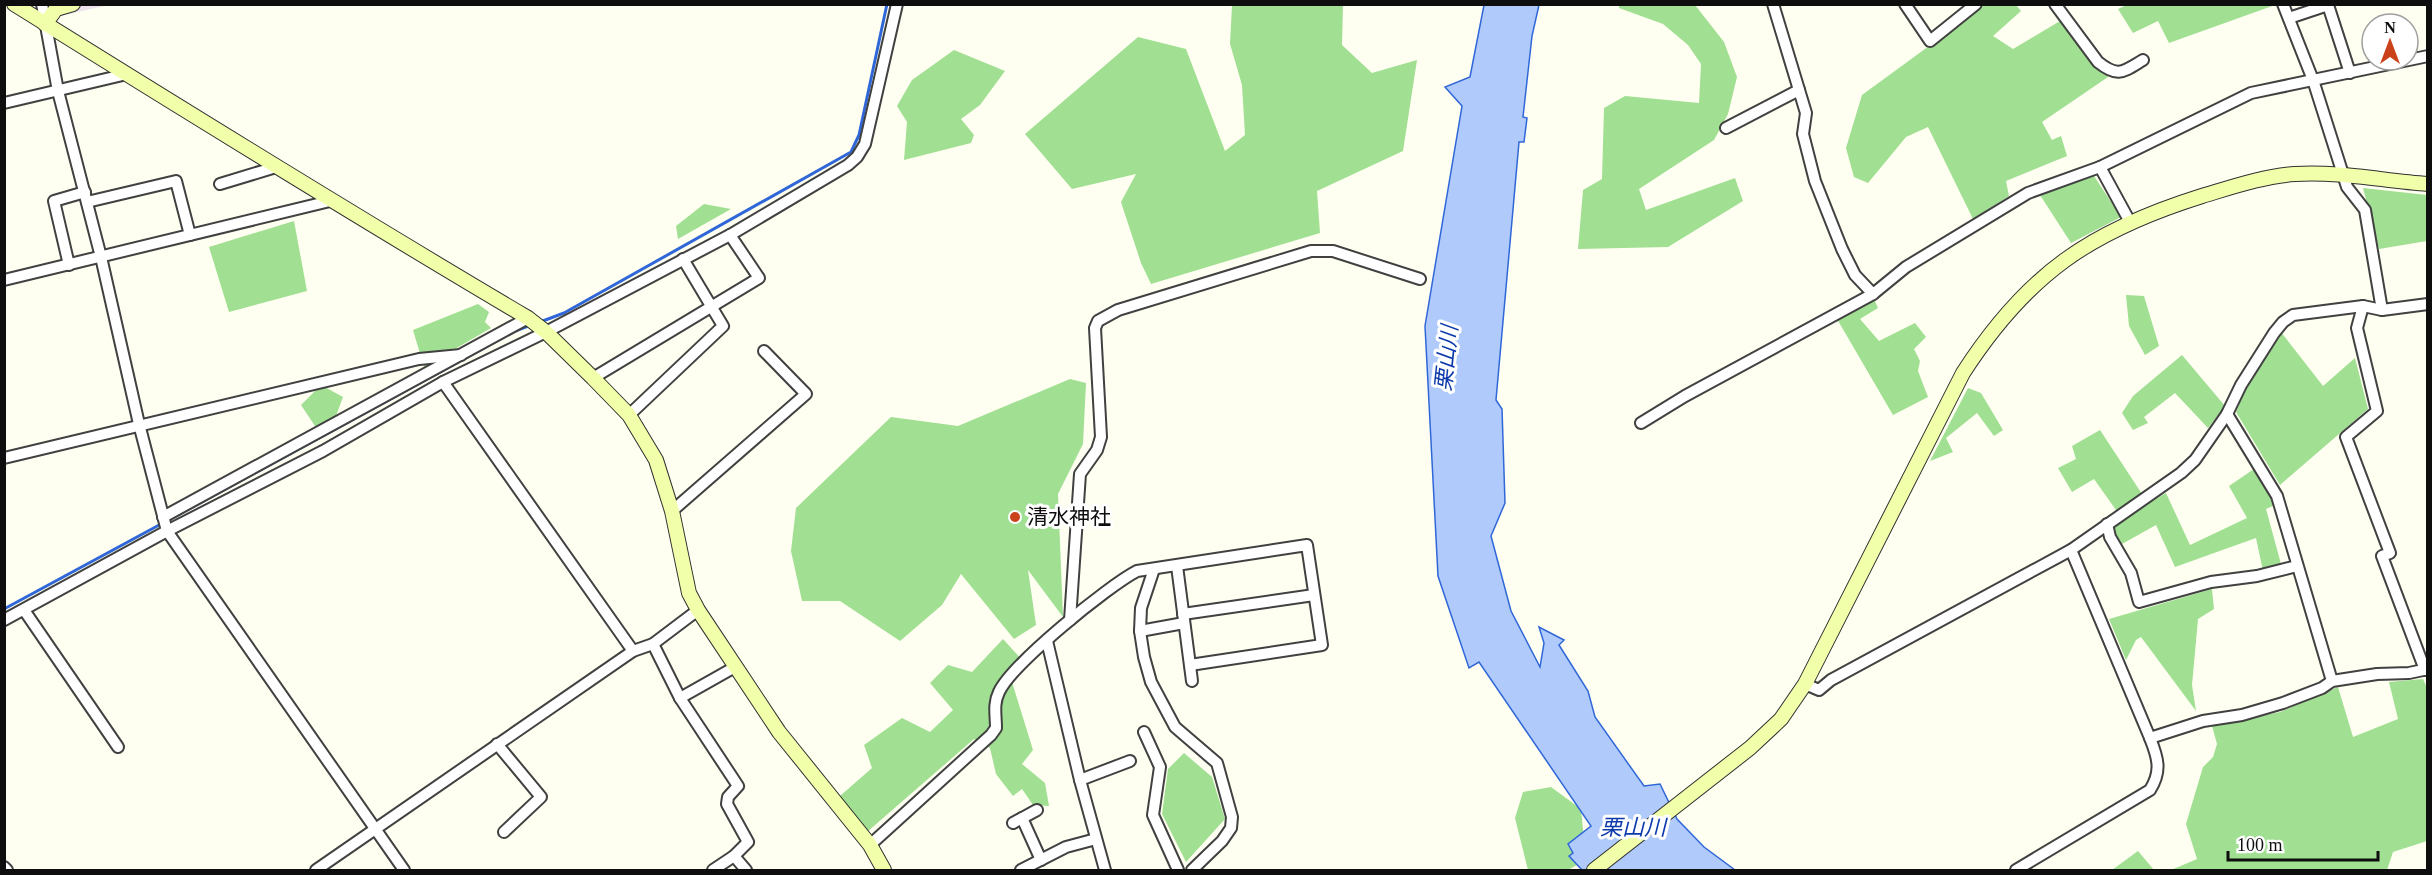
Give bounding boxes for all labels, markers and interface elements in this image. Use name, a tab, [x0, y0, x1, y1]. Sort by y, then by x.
north arrow	[2360, 12, 2420, 72]
text: N	[2384, 19, 2396, 36]
water label: 栗山川	[1431, 322, 1463, 392]
place label: 清水神社	[1027, 505, 1111, 529]
marker: 清水神社	[1008, 510, 1022, 524]
water label: 栗山川	[1600, 815, 1668, 840]
scale bar	[2228, 824, 2378, 862]
text: 100 m	[2237, 835, 2283, 855]

